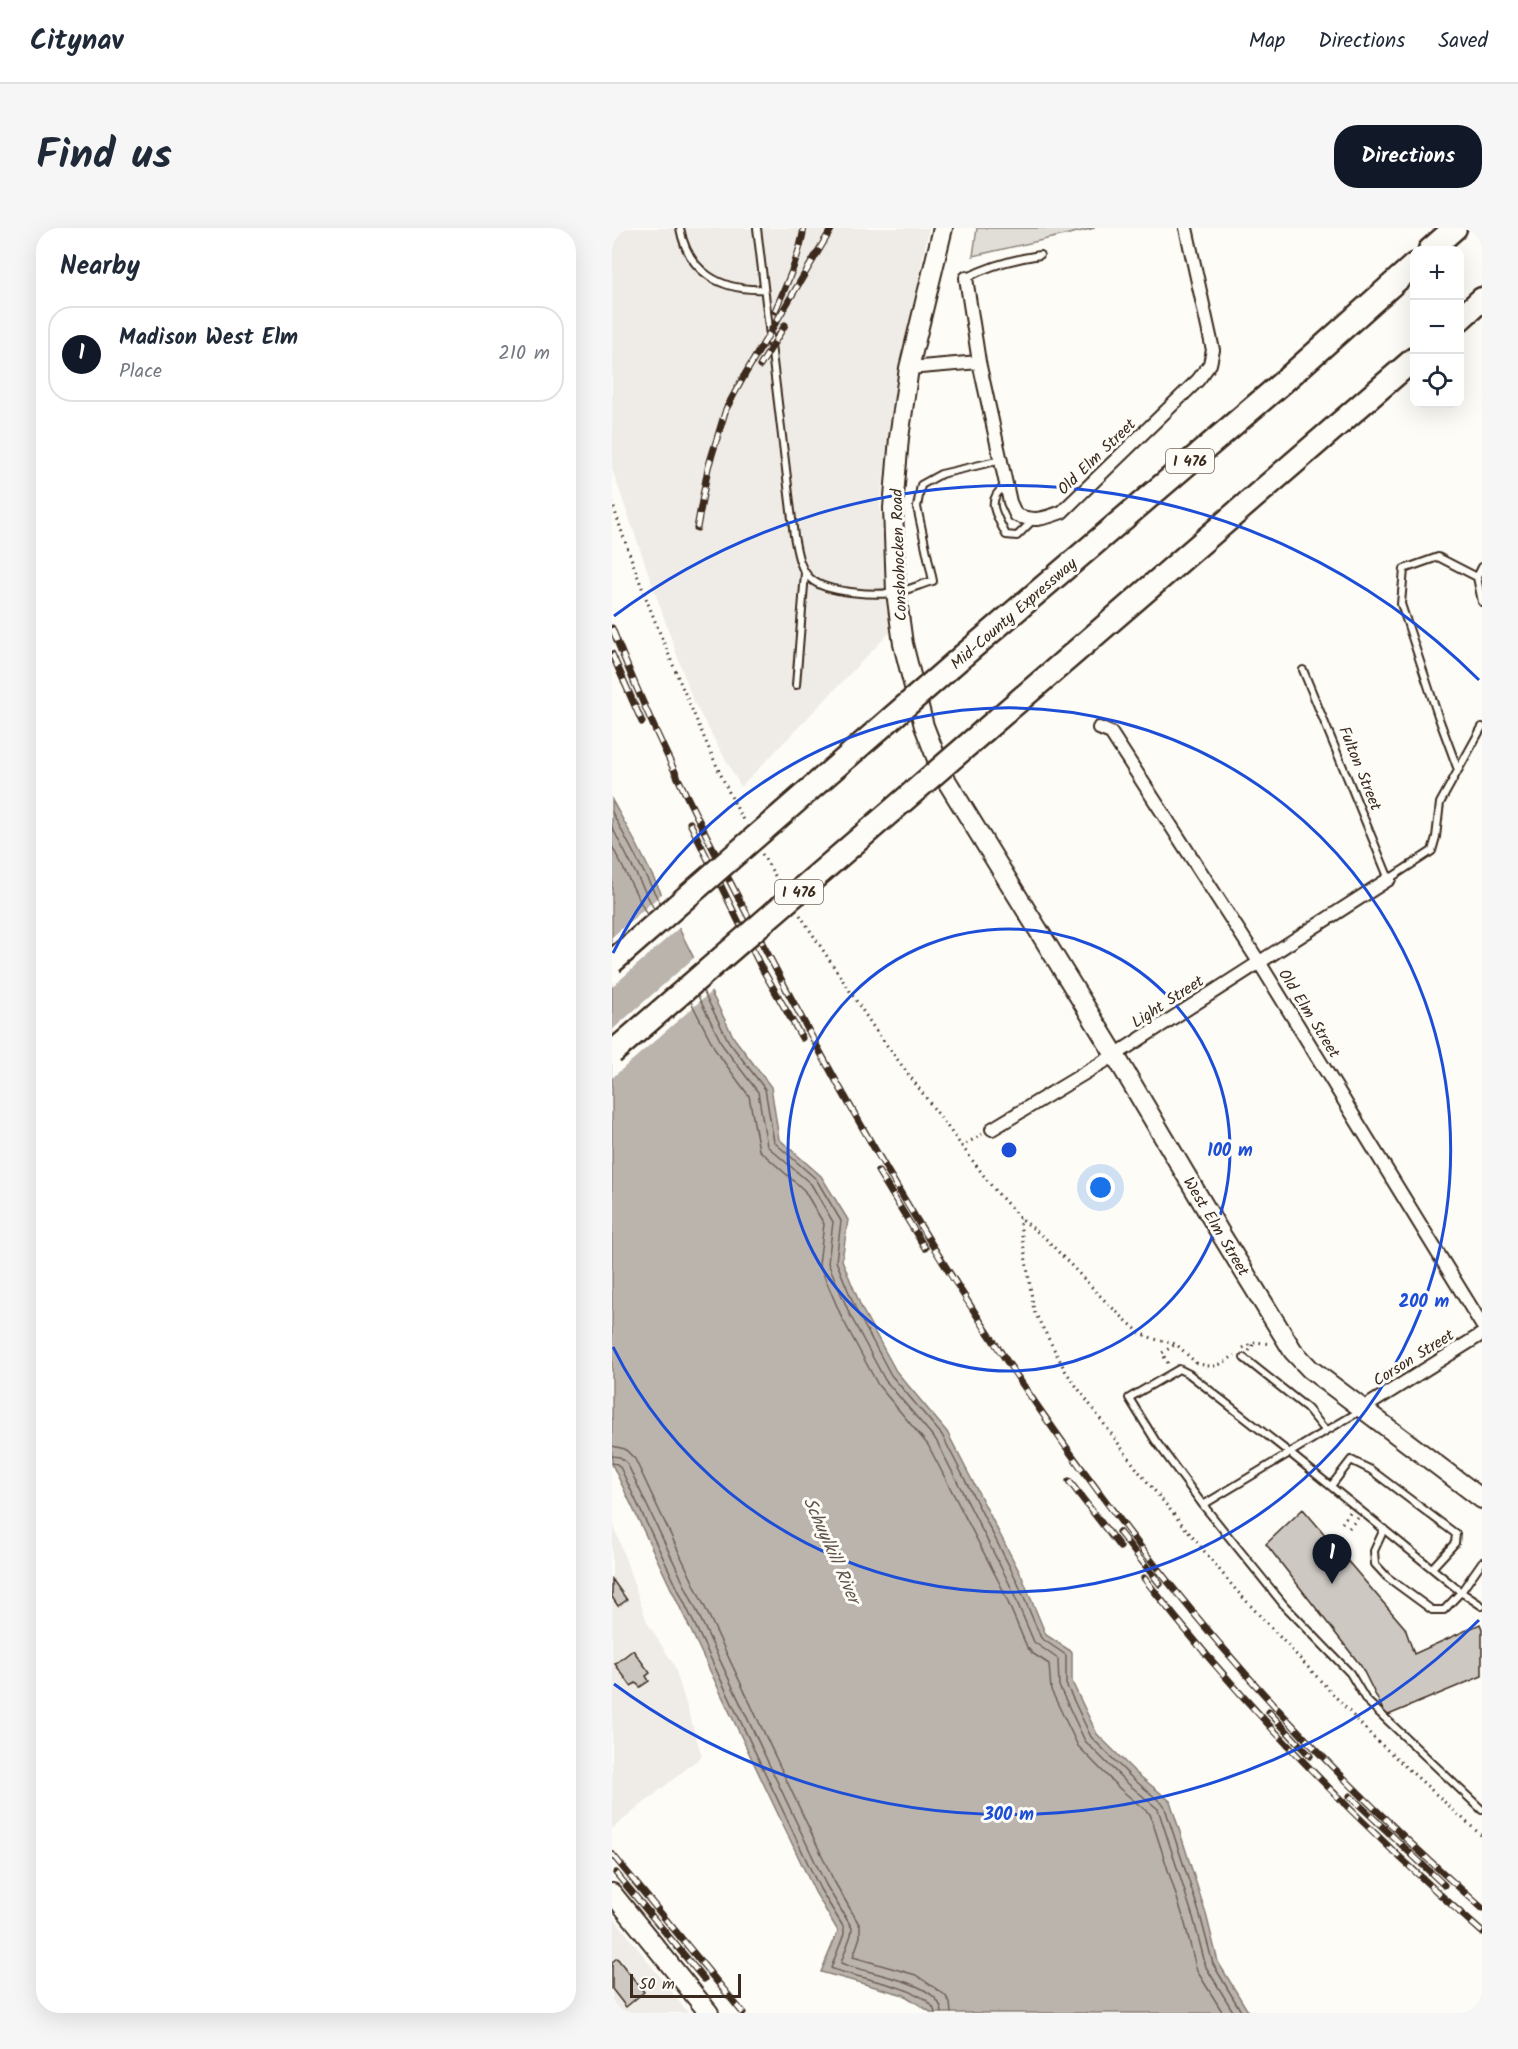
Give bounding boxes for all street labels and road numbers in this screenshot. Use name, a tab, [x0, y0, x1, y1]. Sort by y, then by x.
street label: Old Elm Street	[1052, 412, 1143, 501]
road number: I 476	[1166, 449, 1214, 473]
street label: Conshohocken Road	[885, 487, 914, 622]
street label: Mid-County Expressway	[945, 552, 1083, 676]
street label: Fulton Street	[1331, 723, 1388, 815]
road number: I 476	[775, 880, 823, 904]
street label: Old Elm Street	[1271, 964, 1347, 1064]
street label: Light Street	[1127, 969, 1210, 1035]
street label: West Elm Street	[1176, 1172, 1256, 1282]
street label: Corson Street	[1368, 1323, 1460, 1393]

